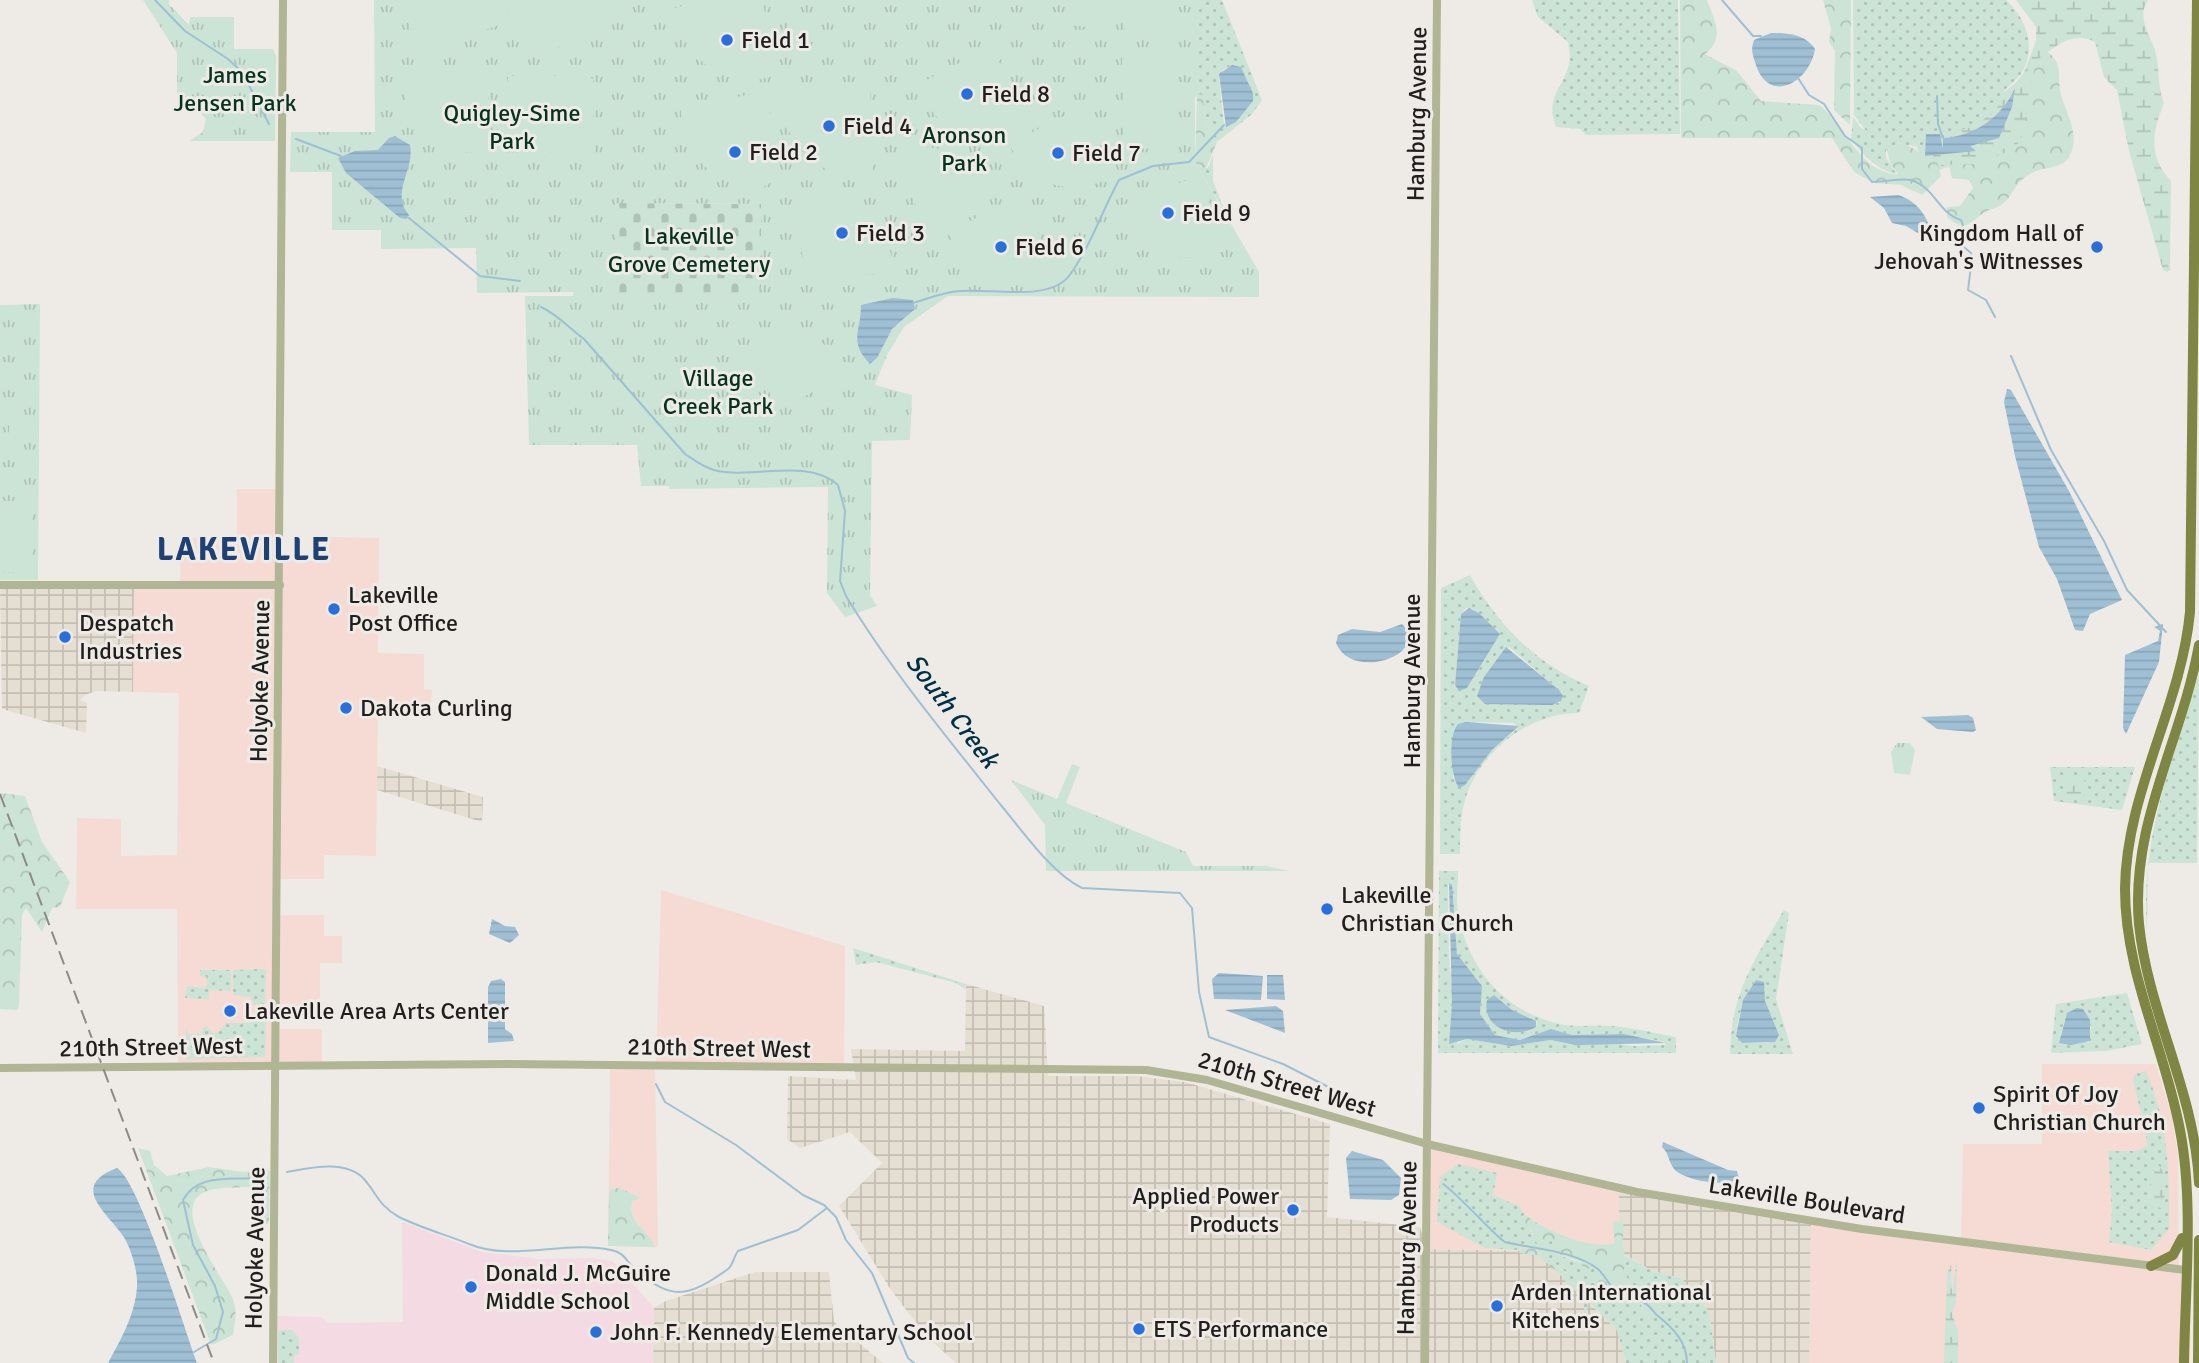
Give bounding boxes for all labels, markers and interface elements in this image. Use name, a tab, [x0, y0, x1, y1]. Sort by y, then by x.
place label: Field 1	[741, 25, 810, 55]
street label: Hamburg Avenue	[1400, 26, 1434, 202]
marker: Field 1	[719, 32, 735, 48]
park label: James Jensen Park	[174, 60, 296, 118]
place label: Field 8	[981, 79, 1050, 109]
marker: Field 8	[959, 86, 975, 102]
park label: Quigley-Sime Park	[444, 98, 580, 156]
place label: Field 4	[843, 111, 912, 141]
marker: Field 4	[821, 118, 837, 134]
park label: Aronson Park	[922, 120, 1006, 178]
place label: Field 2	[749, 137, 818, 167]
place label: Field 7	[1072, 138, 1141, 168]
marker: Field 2	[727, 144, 743, 160]
marker: Field 7	[1050, 145, 1066, 161]
place label: Field 9	[1182, 198, 1251, 228]
marker: Field 9	[1160, 205, 1176, 221]
place label: Field 3	[856, 218, 925, 248]
place label: Kingdom Hall of Jehovah's Witnesses	[1874, 218, 2084, 276]
park label: Lakeville Grove Cemetery	[608, 221, 770, 279]
marker: Field 3	[834, 225, 850, 241]
place label: Field 6	[1015, 232, 1084, 262]
marker: Field 6	[993, 239, 1009, 255]
marker: Kingdom Hall of Jehovah's Witnesses	[2089, 239, 2105, 255]
park label: Village Creek Park	[663, 363, 773, 421]
district label: LAKEVILLE	[157, 530, 331, 569]
place label: Lakeville Post Office	[348, 580, 458, 638]
street label: Hamburg Avenue	[1397, 594, 1427, 768]
street label: Holyoke Avenue	[244, 599, 276, 763]
marker: Lakeville Post Office	[326, 601, 342, 617]
place label: Despatch Industries	[79, 608, 182, 666]
marker: Despatch Industries	[57, 629, 73, 645]
water label: South Creek	[899, 647, 1007, 776]
place label: Dakota Curling	[360, 693, 513, 723]
marker: Dakota Curling	[338, 700, 354, 716]
place label: Lakeville Christian Church	[1341, 880, 1514, 938]
marker: Lakeville Christian Church	[1319, 901, 1335, 917]
place label: Lakeville Area Arts Center	[244, 996, 509, 1026]
marker: Lakeville Area Arts Center	[222, 1003, 238, 1019]
street label: 210th Street West	[59, 1030, 243, 1064]
street label: 210th Street West	[627, 1031, 811, 1065]
street label: 210th Street West	[1195, 1044, 1379, 1124]
place label: Spirit Of Joy Christian Church	[1993, 1079, 2166, 1137]
marker: Spirit Of Joy Christian Church	[1971, 1100, 1987, 1116]
street label: Hamburg Avenue	[1390, 1160, 1424, 1336]
street label: Holyoke Avenue	[239, 1166, 271, 1330]
street label: Lakeville Boulevard	[1706, 1170, 1908, 1230]
place label: Applied Power Products	[1132, 1181, 1279, 1239]
marker: Applied Power Products	[1285, 1202, 1301, 1218]
place label: Donald J. McGuire Middle School	[485, 1258, 671, 1316]
place label: Arden International Kitchens	[1511, 1277, 1711, 1335]
marker: Donald J. McGuire Middle School	[463, 1279, 479, 1295]
marker: Arden International Kitchens	[1489, 1298, 1505, 1314]
place label: ETS Performance	[1153, 1314, 1328, 1344]
place label: John F. Kennedy Elementary School	[610, 1317, 973, 1347]
marker: ETS Performance	[1131, 1321, 1147, 1337]
marker: John F. Kennedy Elementary School	[588, 1324, 604, 1340]

